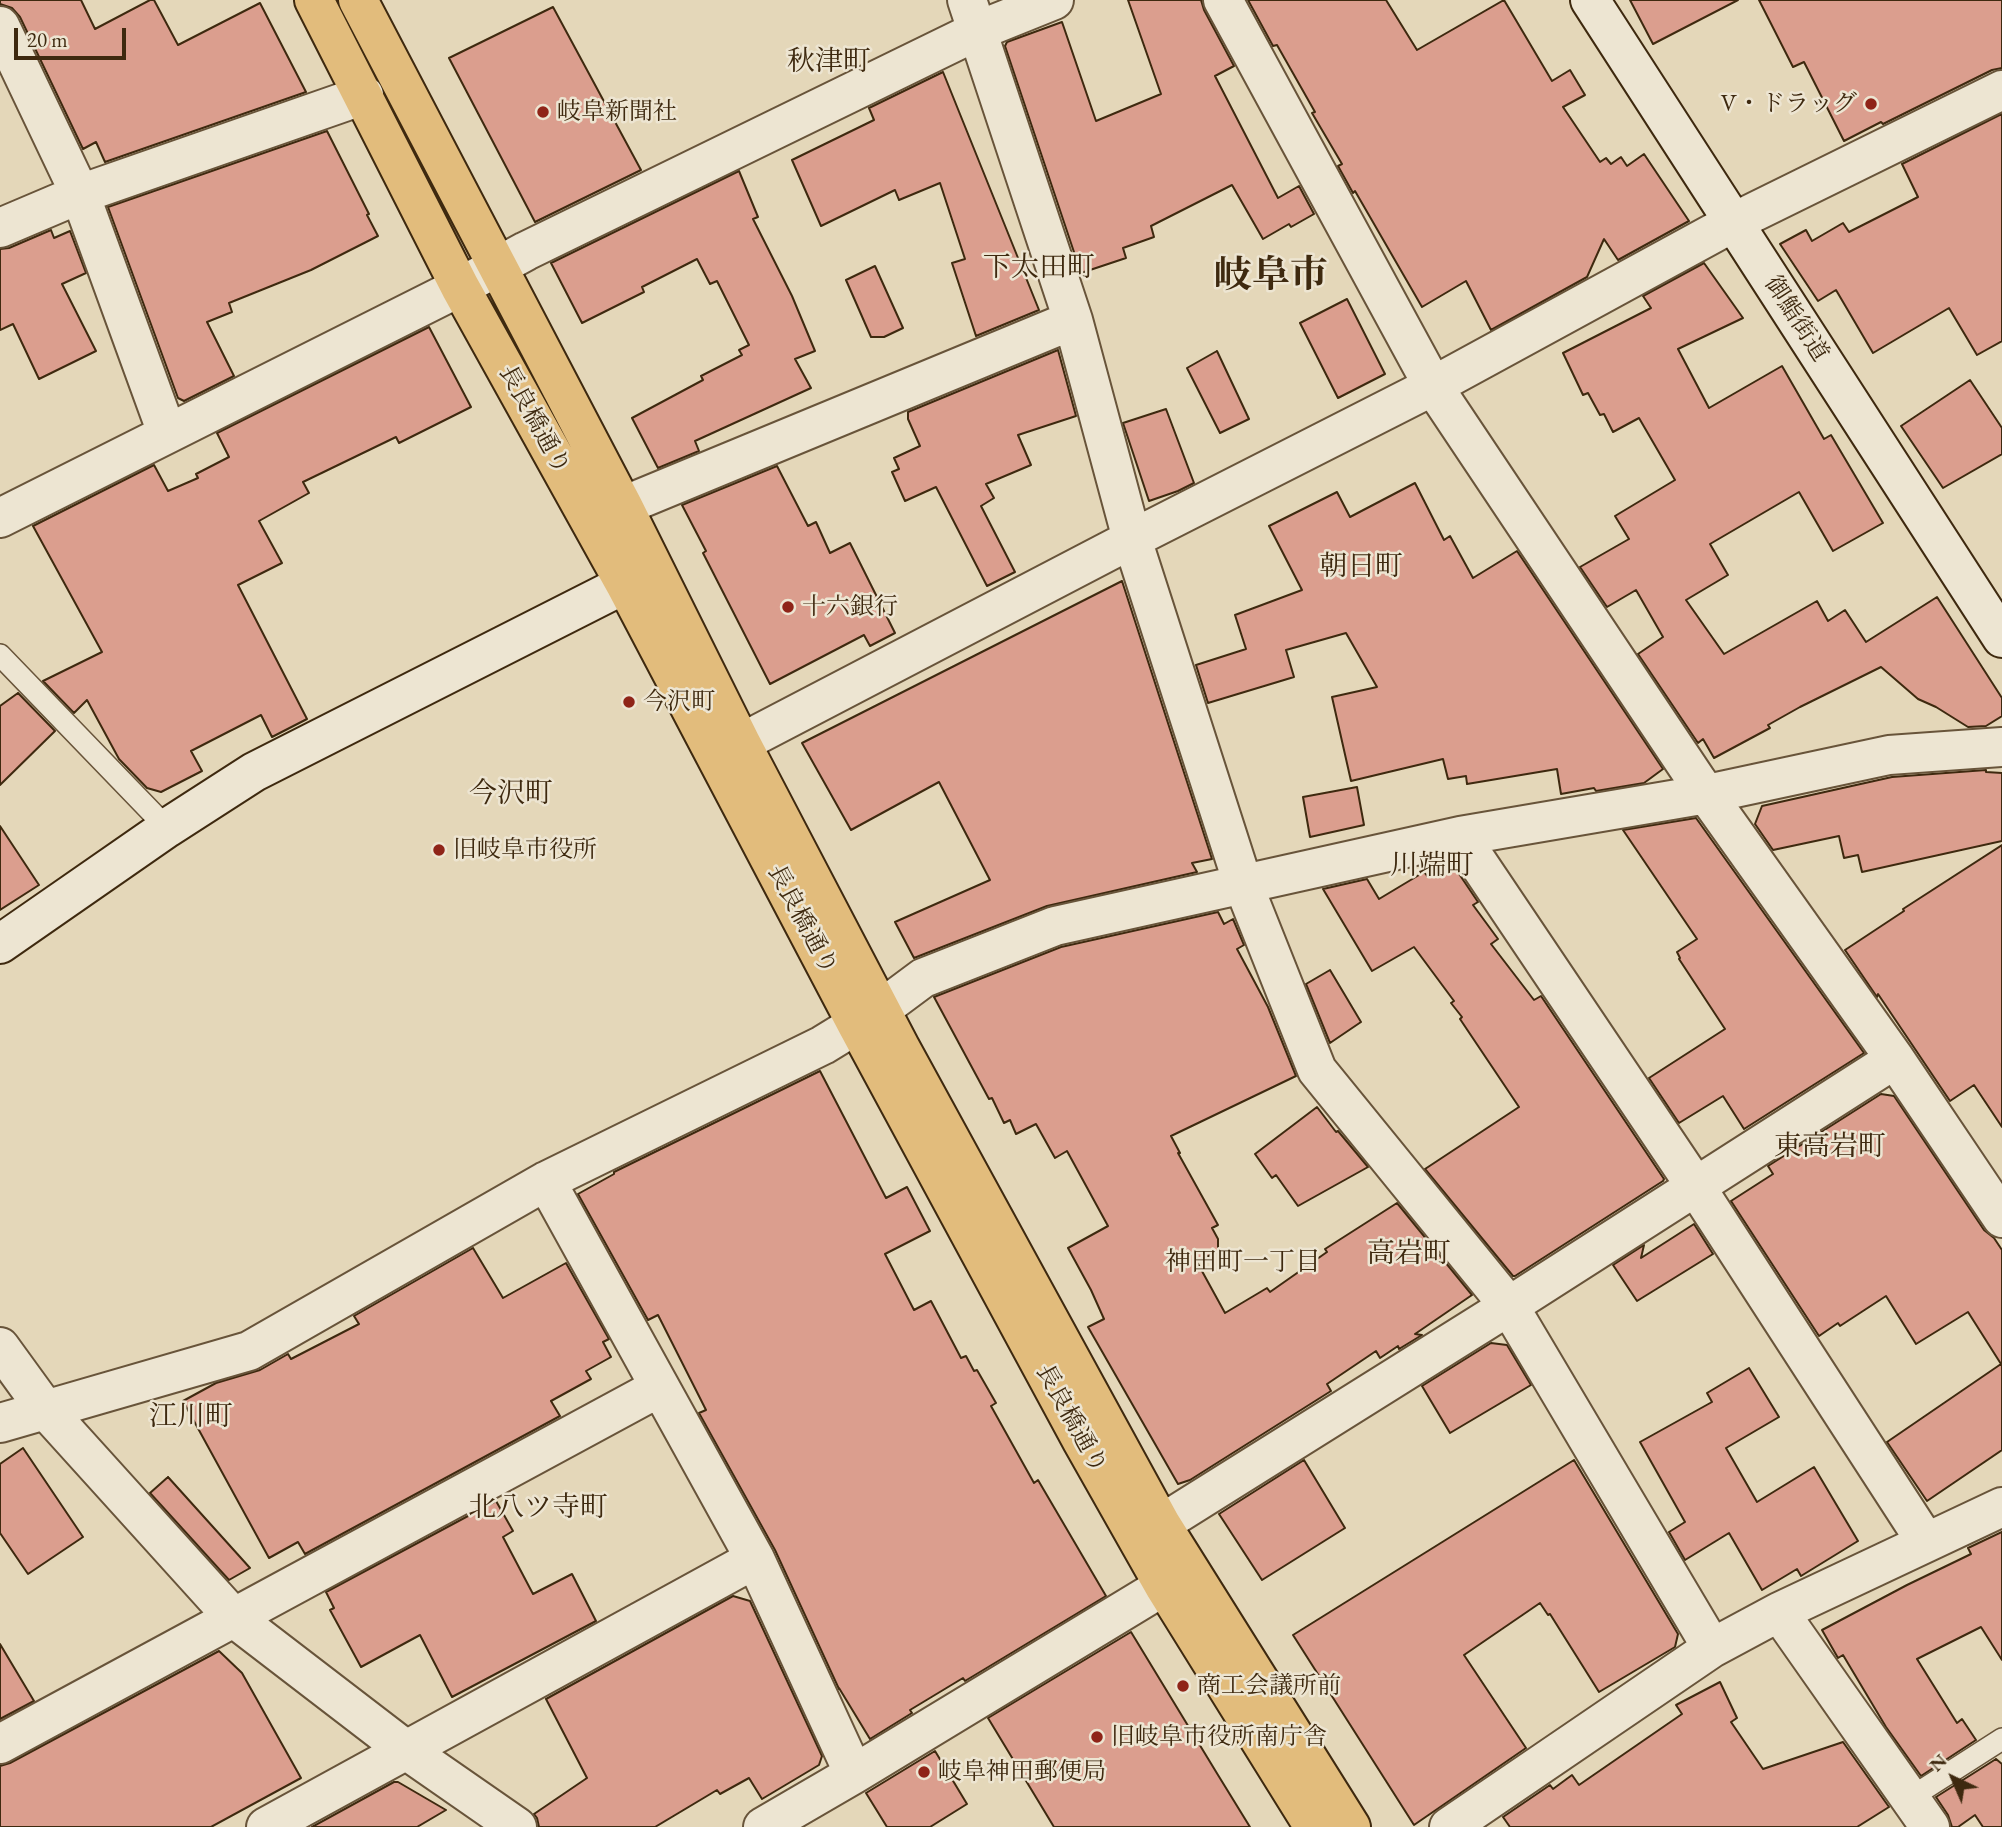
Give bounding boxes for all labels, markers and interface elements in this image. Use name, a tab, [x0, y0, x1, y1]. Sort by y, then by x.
scale bar	[18, 14, 130, 58]
text: 20 m	[27, 26, 68, 53]
district label: 秋津町	[787, 45, 871, 79]
place label: V・ドラッグ	[1721, 90, 1857, 118]
marker: V・ドラッグ	[1863, 96, 1879, 112]
place label: 岐阜新聞社	[557, 98, 677, 126]
marker: 岐阜新聞社	[535, 104, 551, 120]
district label: 下太田町	[983, 251, 1095, 285]
district label: 岐阜市	[1214, 254, 1328, 300]
street label: 御鮨街道	[1758, 271, 1834, 367]
street label: 長良橋通り	[492, 361, 576, 479]
district label: 朝日町	[1319, 550, 1403, 584]
place label: 十六銀行	[802, 593, 898, 621]
marker: 十六銀行	[780, 599, 796, 615]
place label: 今沢町	[643, 688, 715, 716]
marker: 今沢町	[621, 694, 637, 710]
district label: 今沢町	[469, 777, 553, 811]
place label: 旧岐阜市役所	[453, 836, 597, 864]
marker: 旧岐阜市役所	[431, 842, 447, 858]
district label: 川端町	[1390, 849, 1474, 883]
street label: 長良橋通り	[761, 860, 843, 980]
district label: 東高岩町	[1774, 1130, 1886, 1164]
district label: 高岩町	[1367, 1237, 1451, 1271]
district label: 神田町一丁目	[1165, 1247, 1321, 1279]
street label: 長良橋通り	[1029, 1360, 1113, 1478]
district label: 江川町	[149, 1400, 233, 1434]
district label: 北八ツ寺町	[468, 1491, 608, 1525]
place label: 商工会議所前	[1197, 1672, 1341, 1700]
marker: 商工会議所前	[1175, 1678, 1191, 1694]
place label: 旧岐阜市役所南庁舎	[1111, 1723, 1327, 1751]
marker: 旧岐阜市役所南庁舎	[1089, 1729, 1105, 1745]
north arrow	[1918, 1743, 1988, 1813]
text: N	[1924, 1748, 1952, 1777]
place label: 岐阜神田郵便局	[938, 1758, 1106, 1786]
marker: 岐阜神田郵便局	[916, 1764, 932, 1780]

